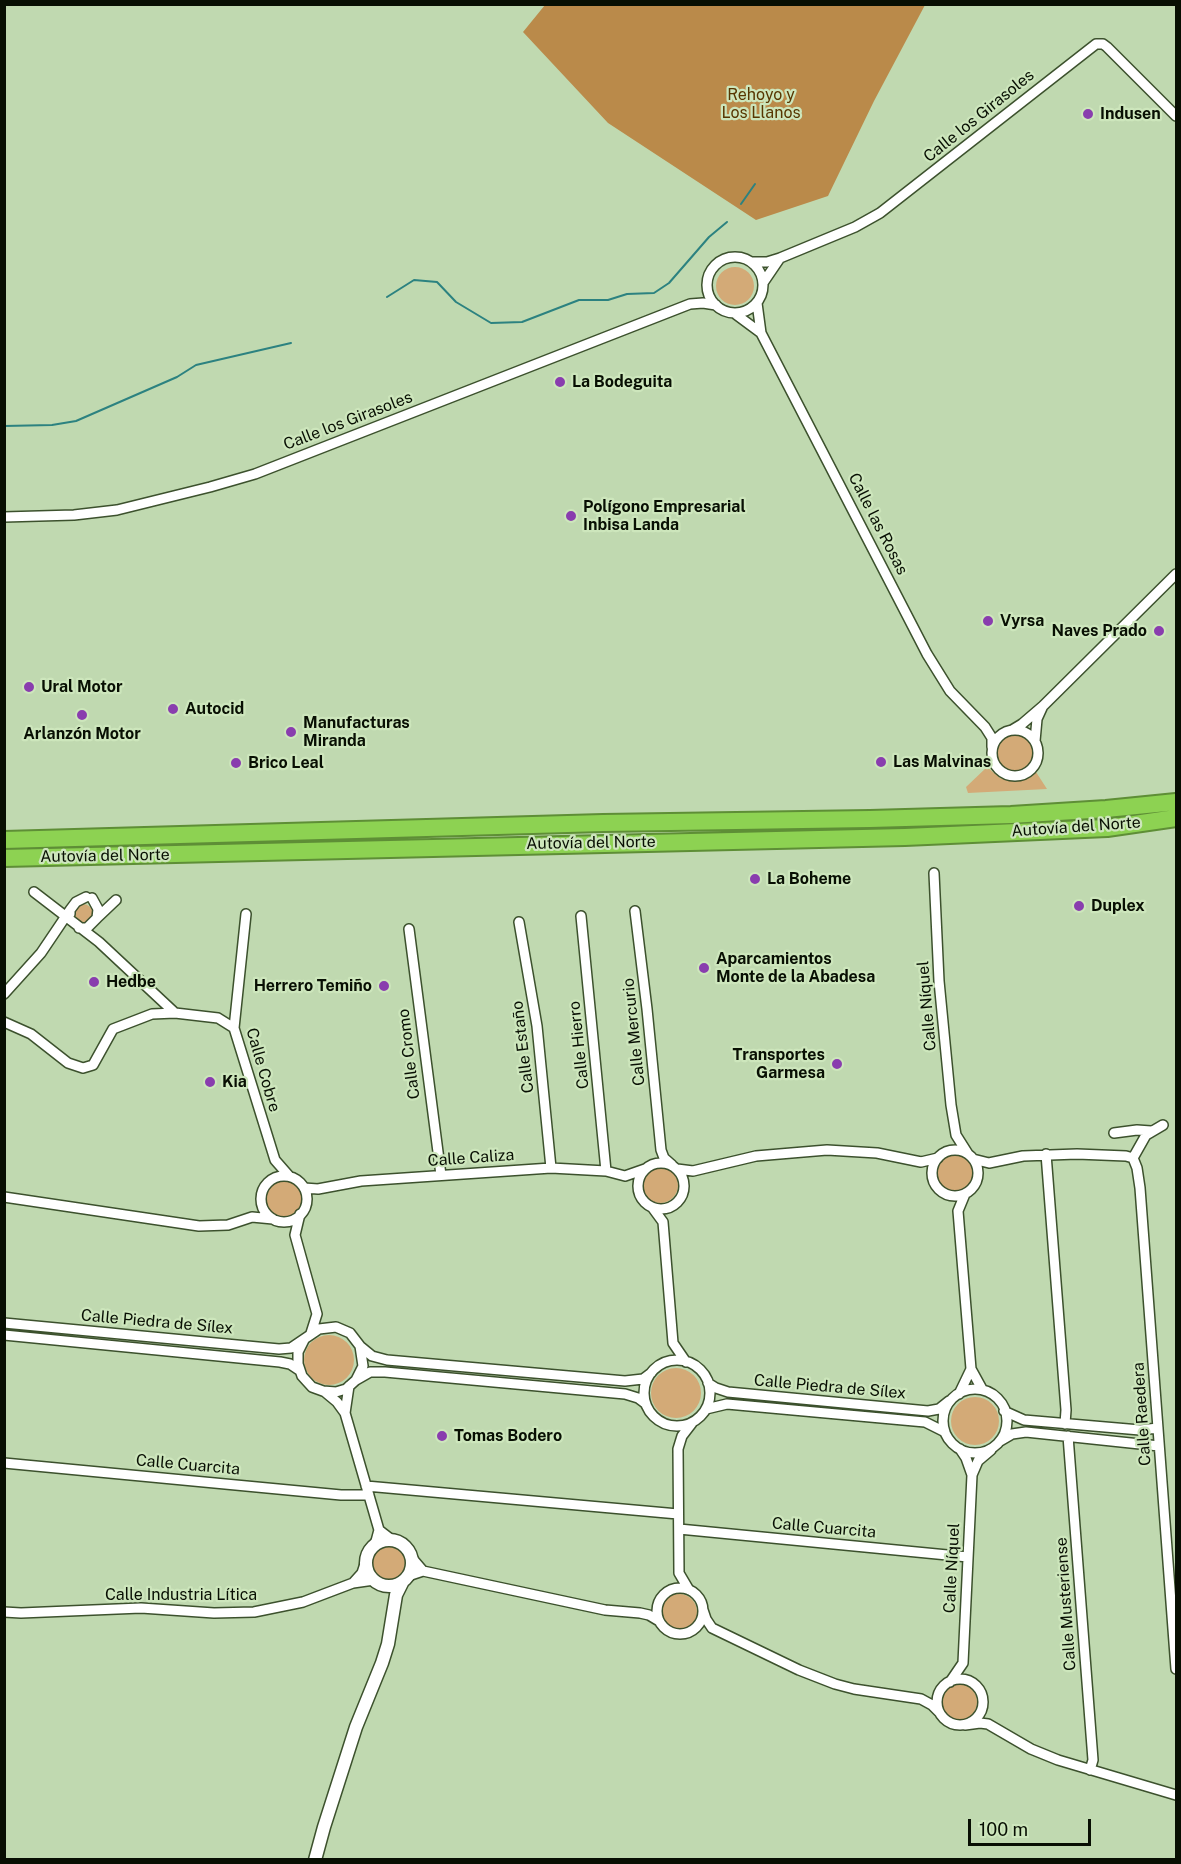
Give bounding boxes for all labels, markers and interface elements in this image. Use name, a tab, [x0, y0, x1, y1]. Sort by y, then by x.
street label: Calle los Girasoles	[920, 66, 1038, 166]
park label: Rehoyo y Los Llanos	[721, 85, 801, 123]
place label: Indusen	[1100, 104, 1161, 124]
marker: Indusen	[1081, 107, 1095, 121]
place label: La Bodeguita	[572, 372, 672, 392]
marker: La Bodeguita	[553, 375, 567, 389]
street label: Calle los Girasoles	[281, 388, 415, 454]
street label: Calle las Rosas	[844, 470, 912, 578]
place label: Polígono Empresarial Inbisa Landa	[583, 497, 746, 535]
marker: Polígono Empresarial Inbisa Landa	[564, 509, 578, 523]
place label: Vyrsa	[1000, 611, 1044, 631]
marker: Vyrsa	[981, 614, 995, 628]
place label: Naves Prado	[1052, 621, 1147, 641]
marker: Naves Prado	[1152, 624, 1166, 638]
place label: Ural Motor	[41, 677, 123, 697]
marker: Ural Motor	[22, 680, 36, 694]
place label: Autocid	[185, 699, 244, 719]
marker: Autocid	[166, 702, 180, 716]
marker: Arlanzón Motor	[75, 708, 89, 722]
place label: Manufacturas Miranda	[303, 713, 410, 751]
place label: Arlanzón Motor	[23, 724, 141, 744]
marker: Manufacturas Miranda	[284, 725, 298, 739]
place label: Las Malvinas	[893, 752, 991, 772]
place label: Brico Leal	[248, 753, 324, 773]
marker: Las Malvinas	[874, 755, 888, 769]
marker: Brico Leal	[229, 756, 243, 770]
street label: Autovía del Norte	[1011, 813, 1141, 841]
street label: Autovía del Norte	[526, 832, 656, 854]
street label: Autovía del Norte	[40, 845, 170, 867]
place label: La Boheme	[767, 869, 851, 889]
marker: La Boheme	[748, 872, 762, 886]
place label: Duplex	[1091, 896, 1145, 916]
marker: Duplex	[1072, 899, 1086, 913]
place label: Aparcamientos Monte de la Abadesa	[716, 949, 875, 987]
street label: Calle Níquel	[913, 960, 941, 1052]
marker: Aparcamientos Monte de la Abadesa	[697, 961, 711, 975]
place label: Hedbe	[106, 972, 156, 992]
marker: Hedbe	[87, 975, 101, 989]
place label: Herrero Temiño	[254, 976, 372, 996]
street label: Calle Mercurio	[619, 977, 649, 1087]
marker: Herrero Temiño	[377, 979, 391, 993]
street label: Calle Estaño	[508, 1000, 538, 1094]
street label: Calle Hierro	[565, 1000, 593, 1090]
street label: Calle Cromo	[394, 1008, 424, 1100]
street label: Calle Cobre	[242, 1026, 284, 1114]
place label: Transportes Garmesa	[733, 1045, 825, 1083]
marker: Transportes Garmesa	[830, 1057, 844, 1071]
place label: Kia	[222, 1072, 247, 1092]
marker: Kia	[203, 1075, 217, 1089]
street label: Calle Caliza	[427, 1145, 515, 1171]
street label: Calle Piedra de Sílex	[80, 1306, 234, 1338]
street label: Calle Raedera	[1129, 1362, 1155, 1466]
street label: Calle Piedra de Sílex	[753, 1371, 907, 1403]
place label: Tomas Bodero	[454, 1426, 562, 1446]
marker: Tomas Bodero	[435, 1429, 449, 1443]
street label: Calle Cuarcita	[135, 1451, 241, 1479]
street label: Calle Cuarcita	[771, 1514, 877, 1542]
street label: Calle Níquel	[940, 1522, 964, 1614]
street label: Calle Musteriense	[1052, 1537, 1080, 1671]
street label: Calle Industria Lítica	[105, 1585, 257, 1605]
scale bar	[971, 1807, 1094, 1845]
text: 100 m	[979, 1819, 1028, 1840]

